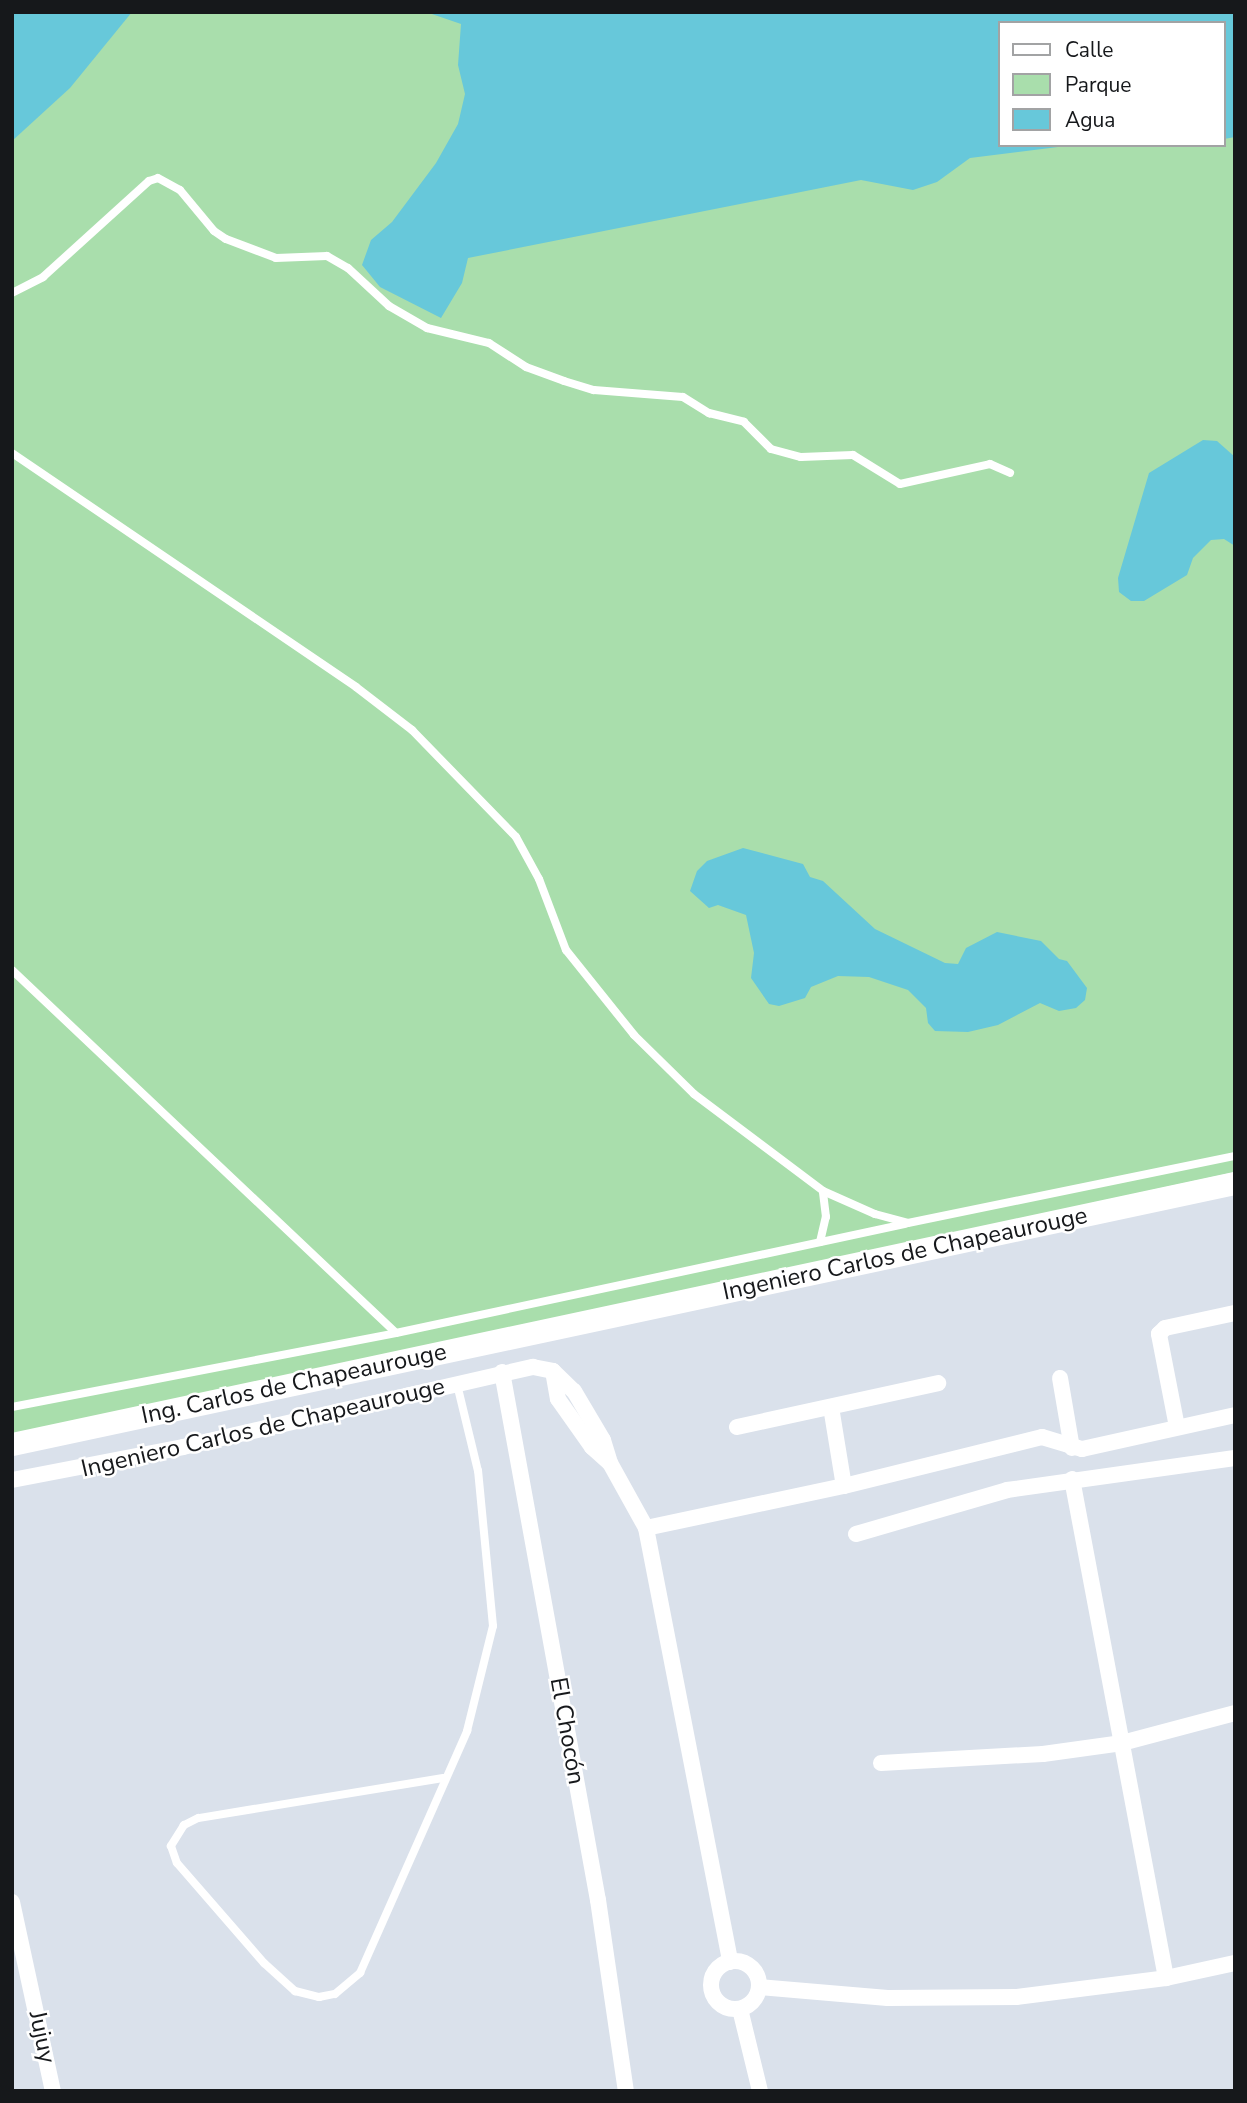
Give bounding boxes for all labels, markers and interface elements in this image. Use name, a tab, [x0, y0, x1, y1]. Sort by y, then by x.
legend	[998, 21, 1226, 147]
text: Calle	[1065, 36, 1113, 64]
text: Parque	[1065, 71, 1132, 99]
text: Agua	[1065, 106, 1115, 134]
street label: Ingeniero Carlos de Chapeaurouge	[720, 1201, 1090, 1307]
street label: Ing. Carlos de Chapeaurouge	[139, 1338, 449, 1430]
street label: Ingeniero Carlos de Chapeaurouge	[78, 1372, 448, 1484]
street label: El Chocón	[543, 1675, 591, 1787]
street label: Jujuy	[22, 2008, 62, 2066]

